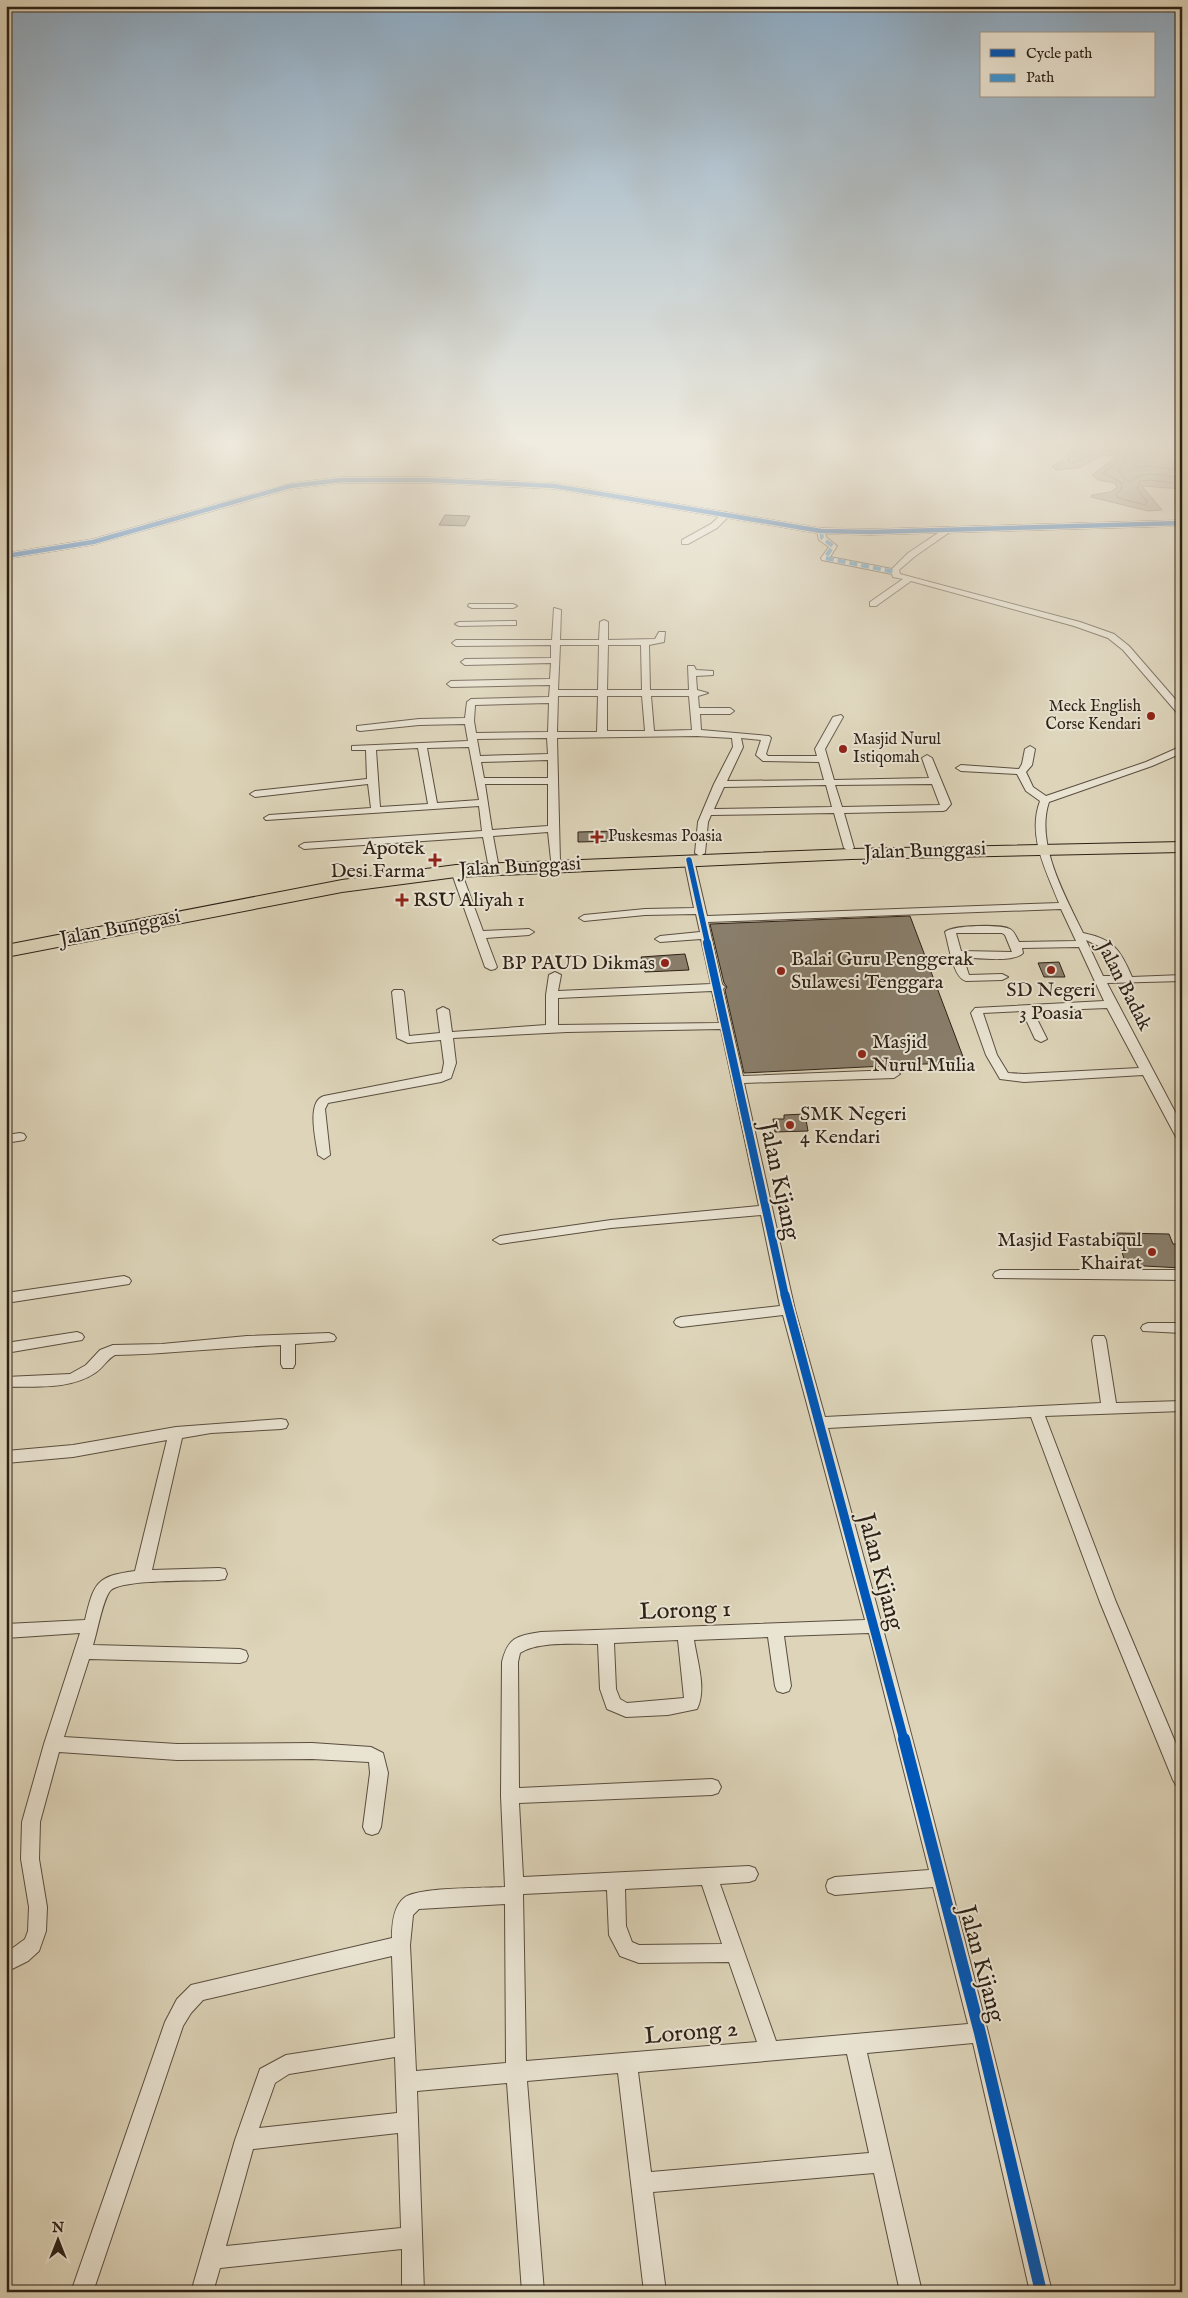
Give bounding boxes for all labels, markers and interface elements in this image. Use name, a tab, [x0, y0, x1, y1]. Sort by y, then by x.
legend	[980, 32, 1156, 98]
text: Cycle path	[1026, 44, 1092, 63]
text: Path	[1026, 68, 1054, 87]
place label: Meck English Corse Kendari	[1046, 697, 1141, 735]
marker: Meck English Corse Kendari	[1145, 710, 1157, 722]
place label: Masjid Nurul Istiqomah	[853, 730, 941, 768]
marker: Masjid Nurul Istiqomah	[837, 743, 849, 755]
place label: Puskesmas Poasia	[608, 827, 722, 847]
marker: Puskesmas Poasia	[590, 830, 604, 844]
place label: Apotek Desi Farma	[331, 836, 425, 884]
street label: Jalan Bunggasi	[861, 836, 987, 866]
street label: Jalan Bunggasi	[456, 851, 582, 883]
marker: Apotek Desi Farma	[429, 854, 441, 866]
place label: RSU Aliyah 1	[413, 888, 525, 913]
marker: RSU Aliyah 1	[395, 893, 409, 907]
street label: Jalan Bunggasi	[56, 904, 182, 952]
street label: Jalan Badak	[1090, 935, 1157, 1035]
place label: Balai Guru Penggerak Sulawesi Tenggara	[791, 947, 974, 995]
place label: BP PAUD Dikmas	[502, 951, 655, 976]
marker: BP PAUD Dikmas	[659, 957, 671, 969]
marker: SD Negeri 3 Poasia	[1045, 964, 1057, 976]
marker: Balai Guru Penggerak Sulawesi Tenggara	[775, 965, 787, 977]
place label: SD Negeri 3 Poasia	[1006, 978, 1096, 1026]
place label: Masjid Nurul Mulia	[872, 1030, 975, 1078]
marker: Masjid Nurul Mulia	[856, 1048, 868, 1060]
place label: SMK Negeri 4 Kendari	[800, 1102, 907, 1150]
street label: Jalan Kijang	[751, 1116, 807, 1244]
marker: SMK Negeri 4 Kendari	[784, 1119, 796, 1131]
place label: Masjid Fastabiqul Khairat	[997, 1228, 1143, 1276]
marker: Masjid Fastabiqul Khairat	[1146, 1246, 1158, 1258]
street label: Jalan Kijang	[849, 1507, 911, 1635]
street label: Lorong 1	[639, 1594, 731, 1628]
street label: Jalan Kijang	[950, 1899, 1012, 2027]
street label: Lorong 2	[643, 2013, 739, 2053]
north arrow	[32, 2216, 82, 2266]
text: N	[51, 2219, 64, 2237]

